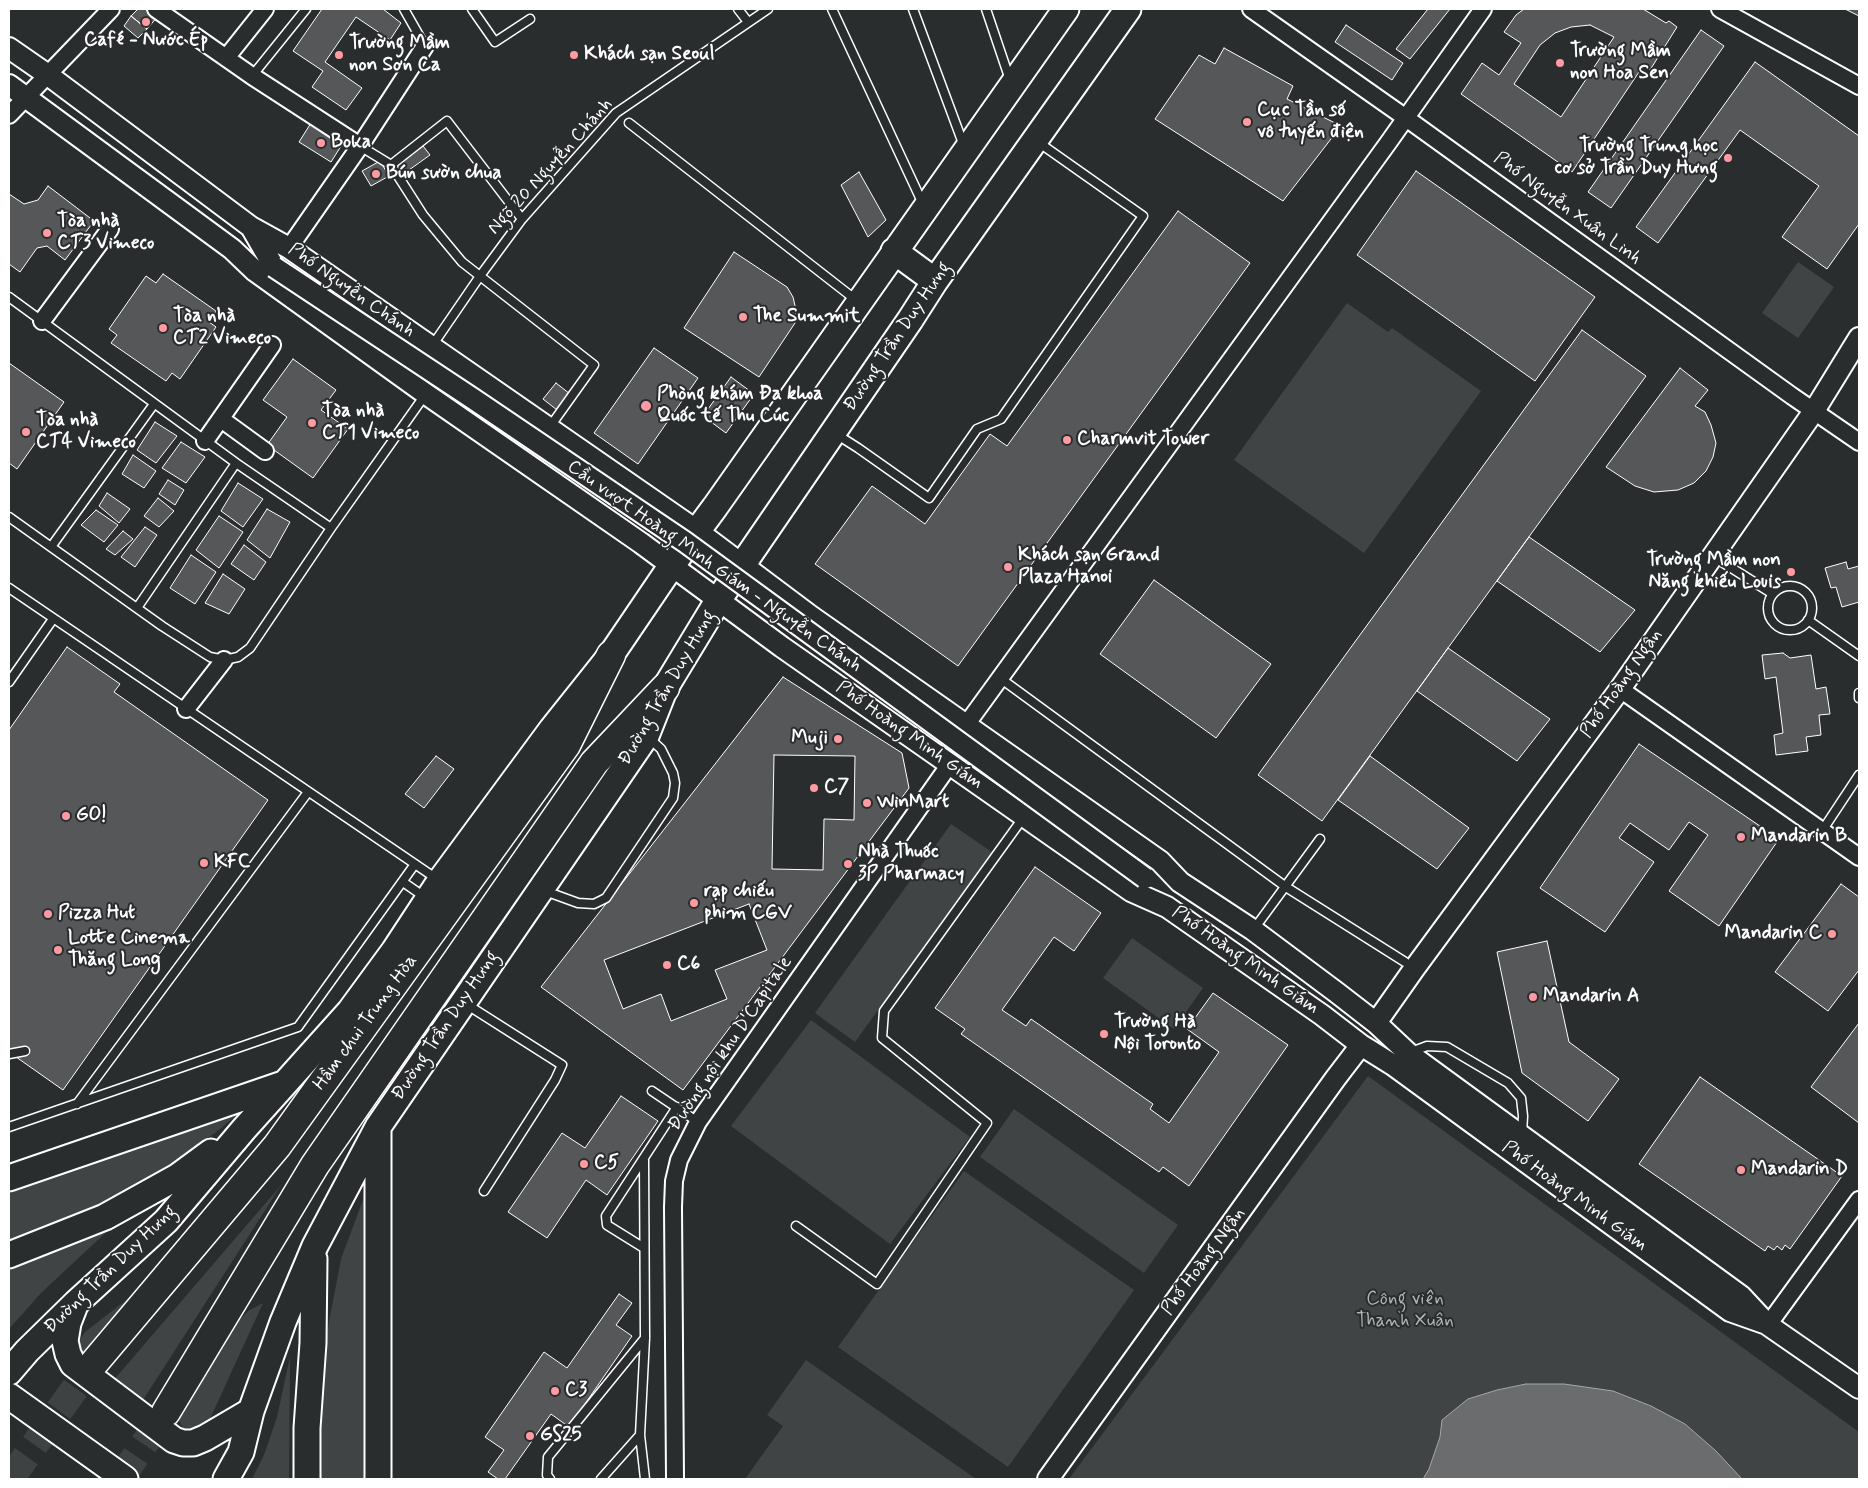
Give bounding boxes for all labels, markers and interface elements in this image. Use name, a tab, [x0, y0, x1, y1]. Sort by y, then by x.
marker: Café - Nước Ép	[140, 16, 152, 28]
place label: Café - Nước Ép	[84, 30, 208, 52]
place label: Trường Mầm non Sơn Ca	[349, 33, 450, 77]
place label: Trường Mầm non Hoa Sen	[1570, 41, 1671, 85]
place label: Khách sạn Seoul	[584, 44, 714, 66]
marker: Trường Mầm non Sơn Ca	[333, 49, 345, 61]
marker: Khách sạn Seoul	[568, 49, 580, 61]
marker: Trường Mầm non Hoa Sen	[1554, 57, 1566, 69]
street label: Ngõ 20 Nguyễn Chánh	[484, 94, 618, 240]
place label: Cục Tần số vô tuyến điện	[1257, 100, 1364, 144]
marker: Cục Tần số vô tuyến điện	[1241, 116, 1253, 128]
place label: Boka	[331, 132, 371, 154]
place label: Trường Trung học cơ sở Trần Duy Hưng	[1554, 136, 1718, 180]
marker: Boka	[315, 137, 327, 149]
street label: Phố Nguyễn Xuân Linh	[1489, 148, 1645, 270]
marker: Trường Trung học cơ sở Trần Duy Hưng	[1722, 152, 1734, 164]
place label: Bún sườn chua	[386, 163, 501, 185]
marker: Bún sườn chua	[370, 168, 382, 180]
place label: Tòa nhà CT3 Vimeco	[57, 211, 154, 255]
marker: Tòa nhà CT3 Vimeco	[41, 227, 53, 239]
street label: Phố Nguyễn Chánh	[283, 239, 419, 343]
street label: Đường Trần Duy Hưng	[839, 258, 957, 416]
place label: Tòa nhà CT2 Vimeco	[173, 306, 271, 350]
place label: The Summit	[753, 306, 860, 328]
marker: The Summit	[737, 311, 749, 323]
marker: Tòa nhà CT2 Vimeco	[157, 322, 169, 334]
place label: Phòng khám Đa khoa Quốc tế Thu Cúc	[657, 384, 823, 428]
marker: Phòng khám Đa khoa Quốc tế Thu Cúc	[639, 399, 653, 413]
place label: Tòa nhà CT1 Vimeco	[322, 401, 419, 445]
place label: Tòa nhà CT4 Vimeco	[36, 410, 136, 454]
marker: Tòa nhà CT1 Vimeco	[306, 417, 318, 429]
marker: Tòa nhà CT4 Vimeco	[20, 426, 32, 438]
place label: Charmvit Tower	[1077, 429, 1209, 451]
marker: Charmvit Tower	[1061, 434, 1073, 446]
street label: Cầu vượt Hoàng Minh Giám - Nguyễn Chánh	[562, 456, 866, 678]
place label: Khách sạn Grand Plaza Hanoi	[1018, 545, 1159, 589]
place label: Trường Mầm non Năng khiếu Louis	[1647, 550, 1781, 594]
marker: Khách sạn Grand Plaza Hanoi	[1002, 561, 1014, 573]
marker: Trường Mầm non Năng khiếu Louis	[1785, 566, 1797, 578]
street label: Đường Trần Duy Hưng	[614, 606, 722, 770]
street label: Phố Hoàng Ngân	[1576, 625, 1668, 743]
street label: Phố Hoàng Minh Giám	[831, 677, 987, 795]
place label: Muji	[791, 728, 828, 750]
marker: Muji	[832, 733, 844, 745]
place label: C7	[824, 777, 849, 799]
marker: C7	[808, 782, 820, 794]
place label: WinMart	[877, 792, 949, 814]
marker: WinMart	[861, 797, 873, 809]
place label: GO!	[76, 805, 107, 827]
marker: GO!	[60, 810, 72, 822]
place label: Mandarin B	[1751, 826, 1847, 848]
marker: Mandarin B	[1735, 831, 1747, 843]
place label: Nhà Thuốc 3P Pharmacy	[858, 842, 964, 886]
place label: KFC	[214, 852, 250, 874]
marker: KFC	[198, 857, 210, 869]
marker: Nhà Thuốc 3P Pharmacy	[842, 858, 854, 870]
place label: rạp chiếu phim CGV	[704, 881, 792, 925]
marker: rạp chiếu phim CGV	[688, 897, 700, 909]
street label: Phố Hoàng Minh Giám	[1167, 902, 1323, 1020]
place label: Pizza Hut	[58, 903, 135, 925]
marker: Pizza Hut	[42, 908, 54, 920]
place label: Mandarin C	[1725, 923, 1822, 945]
place label: Lotte Cinema Thăng Long	[68, 928, 190, 972]
marker: Mandarin C	[1826, 928, 1838, 940]
marker: Lotte Cinema Thăng Long	[52, 944, 64, 956]
street label: Đường Trần Duy Hưng	[387, 947, 505, 1105]
street label: Hầm chui Trung Hòa	[309, 951, 423, 1095]
street label: Đường nội khu D'Capitale	[664, 952, 798, 1136]
place label: C6	[677, 954, 700, 976]
marker: C6	[661, 959, 673, 971]
place label: Mandarin A	[1543, 986, 1639, 1008]
marker: Mandarin A	[1527, 991, 1539, 1003]
place label: Trường Hà Nội Toronto	[1114, 1012, 1201, 1056]
marker: Trường Hà Nội Toronto	[1098, 1028, 1110, 1040]
street label: Phố Hoàng Minh Giám	[1497, 1137, 1651, 1257]
place label: C5	[594, 1153, 619, 1175]
marker: C5	[578, 1158, 590, 1170]
place label: Mandarin D	[1751, 1159, 1848, 1181]
marker: Mandarin D	[1735, 1164, 1747, 1176]
street label: Đường Trần Duy Hưng	[40, 1201, 182, 1339]
street label: Phố Hoàng Ngân	[1157, 1204, 1251, 1320]
park label: Công viên Thanh Xuân	[1356, 1289, 1454, 1333]
place label: C3	[565, 1380, 587, 1402]
marker: C3	[549, 1385, 561, 1397]
place label: GS25	[540, 1425, 582, 1447]
marker: GS25	[524, 1430, 536, 1442]

